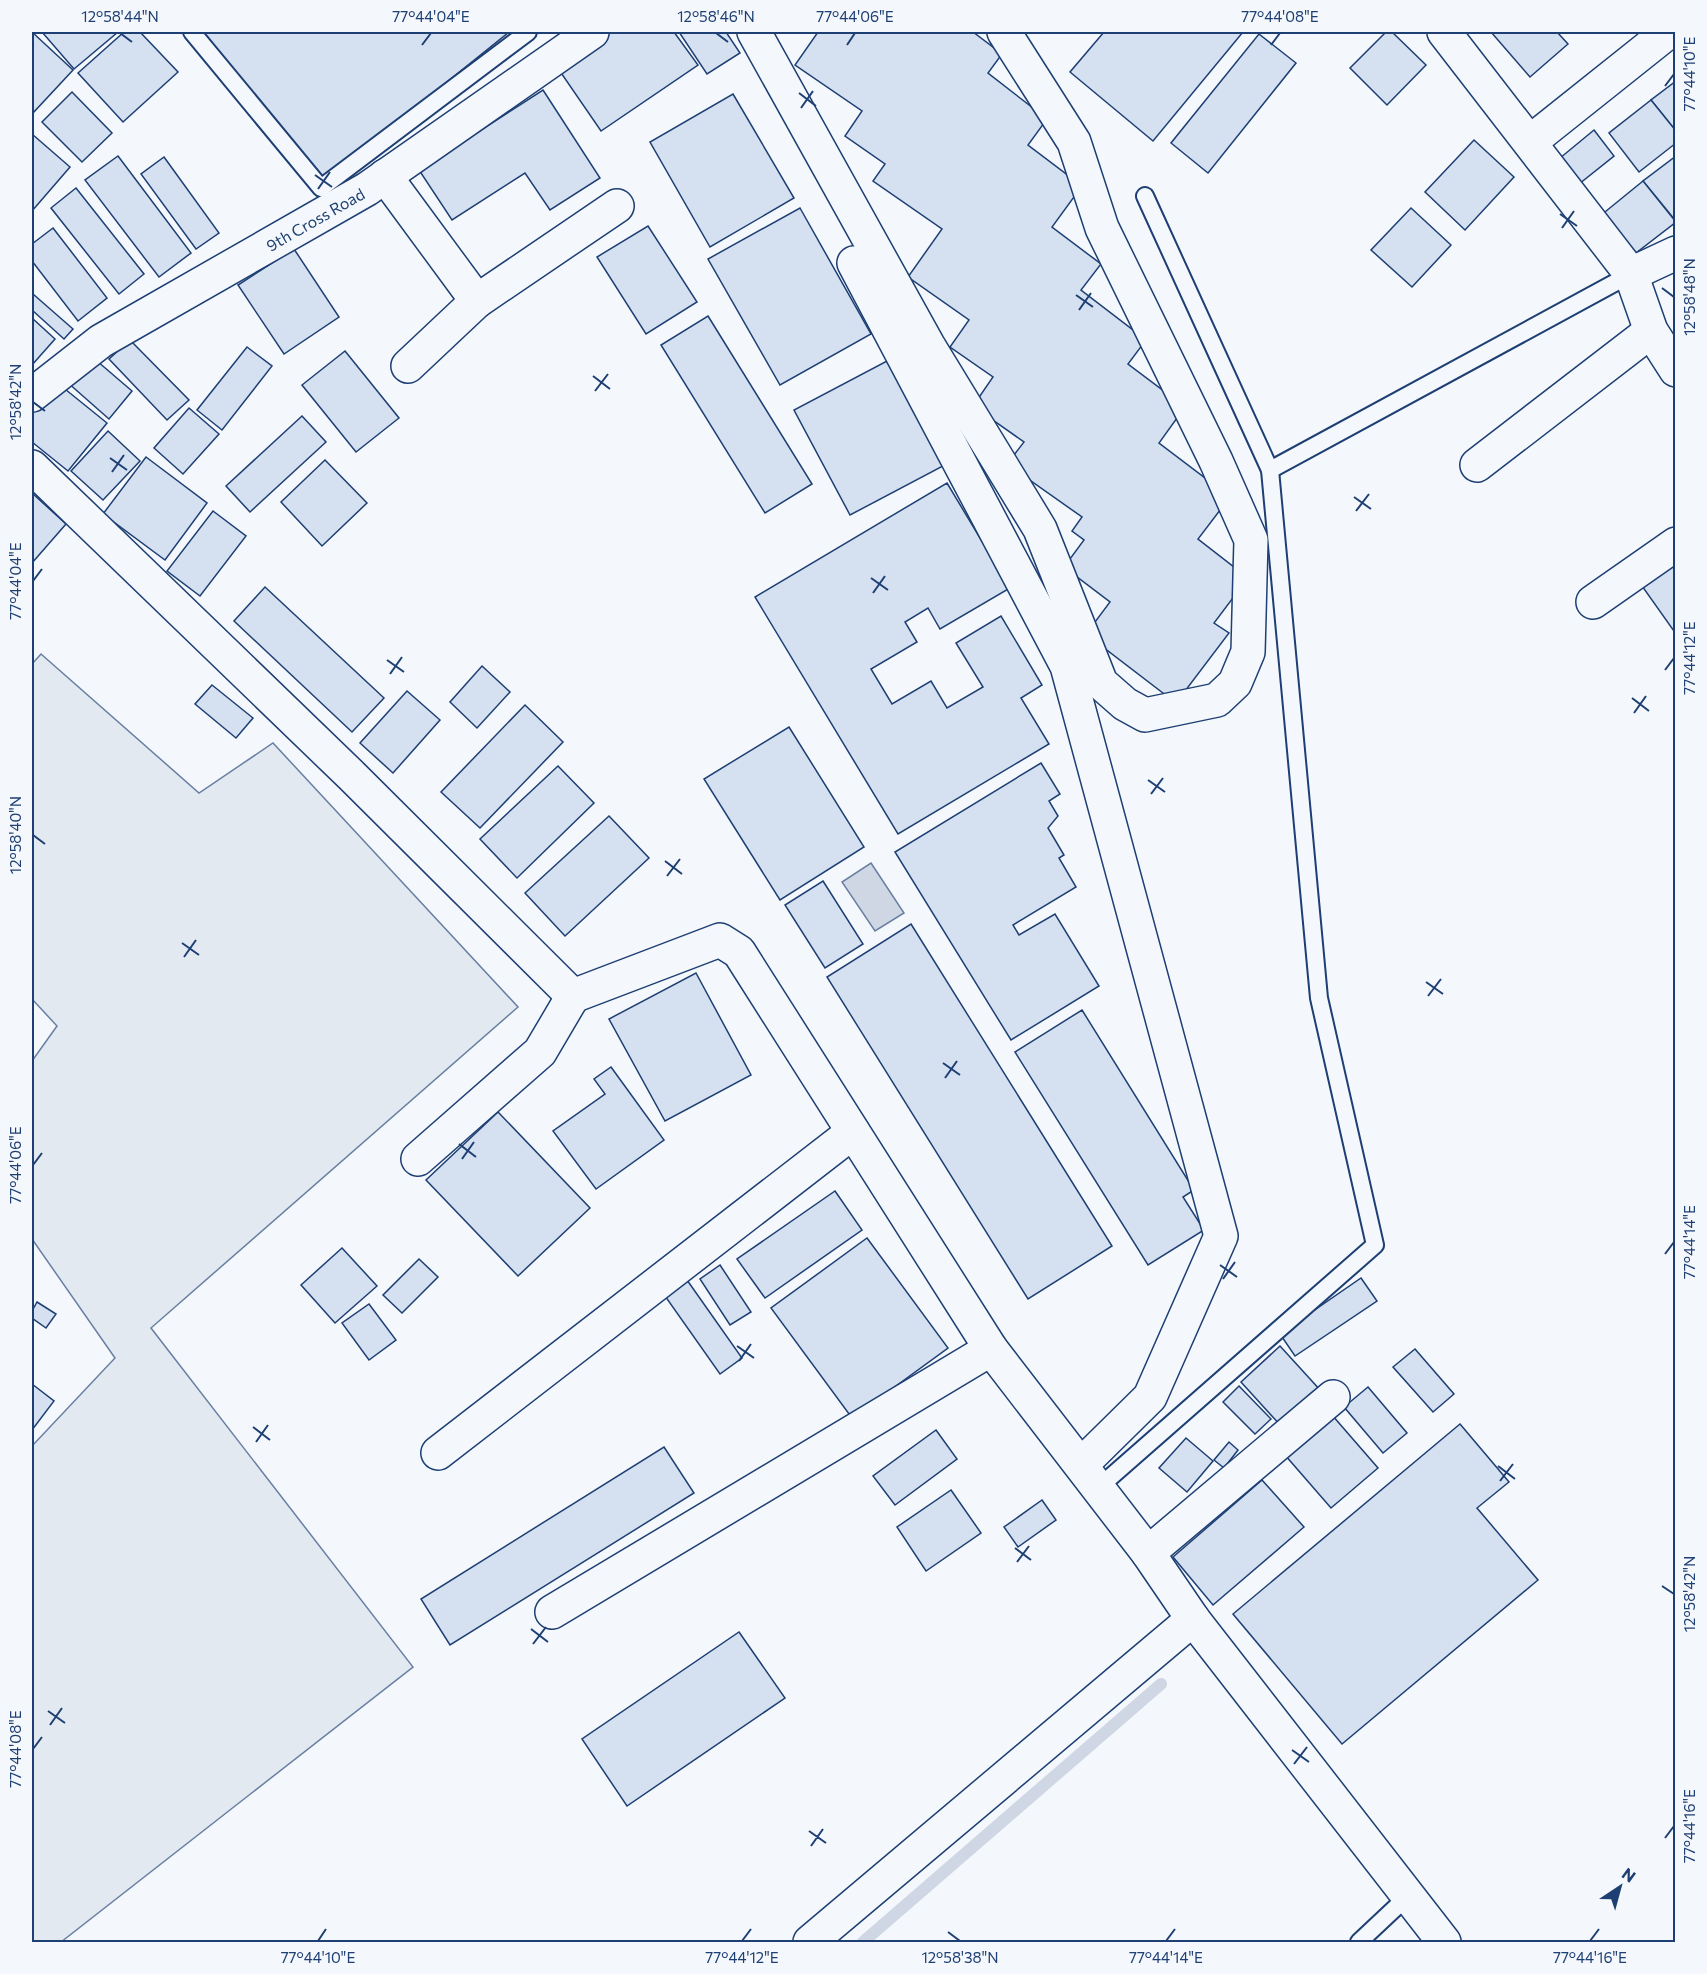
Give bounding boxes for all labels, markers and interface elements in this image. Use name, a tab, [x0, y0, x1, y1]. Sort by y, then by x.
text: 12°58'44"N	[81, 7, 159, 25]
text: 77°44'04"E	[392, 7, 470, 25]
text: 12°58'46"N	[677, 7, 755, 25]
text: 77°44'06"E	[816, 7, 894, 25]
text: 77°44'08"E	[1241, 7, 1319, 25]
text: 77°44'10"E	[1680, 37, 1698, 111]
street label: 9th Cross Road	[262, 183, 367, 254]
text: 12°58'48"N	[1680, 258, 1698, 336]
text: 12°58'42"N	[6, 364, 24, 440]
text: 77°44'04"E	[6, 542, 24, 620]
text: 77°44'12"E	[1680, 621, 1698, 695]
text: 12°58'40"N	[6, 796, 24, 874]
text: 77°44'06"E	[6, 1126, 24, 1204]
text: 77°44'14"E	[1680, 1205, 1698, 1279]
text: 12°58'42"N	[1680, 1556, 1698, 1632]
text: 77°44'08"E	[6, 1710, 24, 1788]
text: 77°44'16"E	[1680, 1789, 1698, 1863]
north arrow	[1590, 1857, 1650, 1917]
text: N	[1619, 1863, 1640, 1886]
text: 77°44'10"E	[281, 1948, 355, 1966]
text: 77°44'12"E	[705, 1948, 779, 1966]
text: 12°58'38"N	[921, 1948, 999, 1966]
text: 77°44'14"E	[1129, 1948, 1203, 1966]
text: 77°44'16"E	[1553, 1948, 1627, 1966]

